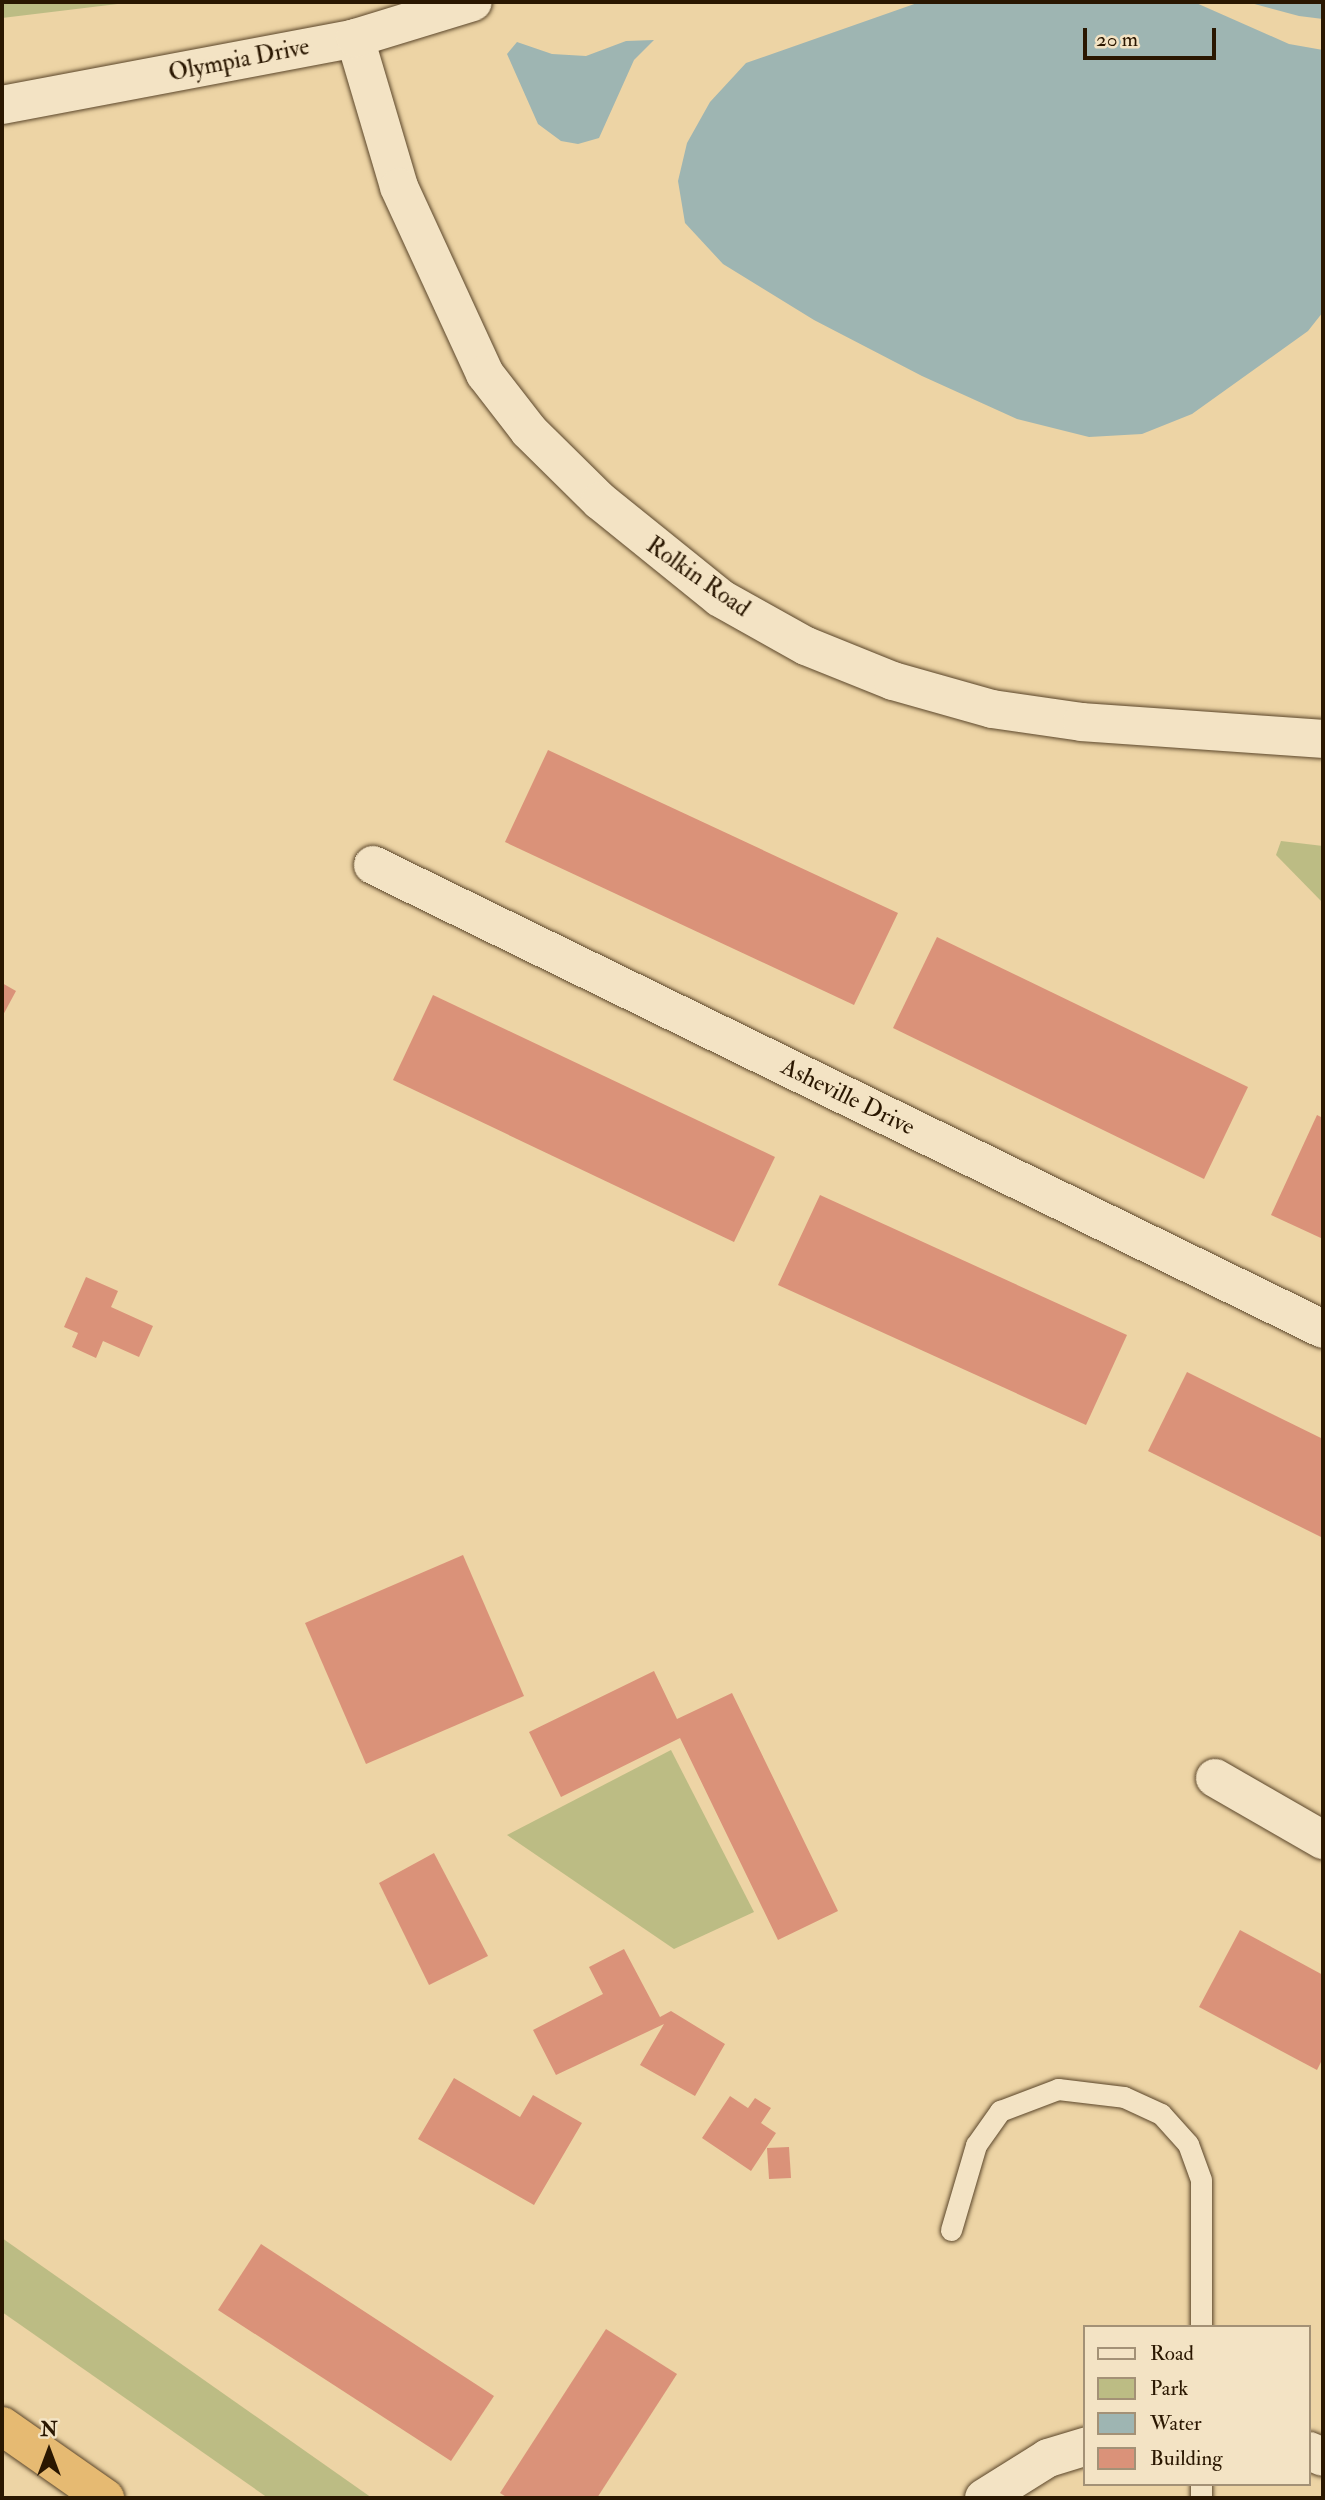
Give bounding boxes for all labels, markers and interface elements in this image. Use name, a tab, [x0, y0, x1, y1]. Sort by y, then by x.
scale bar	[1087, 14, 1220, 58]
text: 20 m	[1096, 26, 1138, 53]
street label: Olympia Drive	[166, 32, 312, 88]
street label: Rolkin Road	[641, 531, 755, 623]
street label: Asheville Drive	[777, 1052, 919, 1142]
legend	[1084, 2325, 1311, 2486]
text: Road	[1150, 2340, 1194, 2367]
text: Park	[1150, 2375, 1188, 2402]
text: Water	[1150, 2410, 1202, 2437]
north arrow	[14, 2416, 84, 2486]
text: N	[40, 2418, 58, 2442]
text: Building	[1150, 2445, 1223, 2472]

